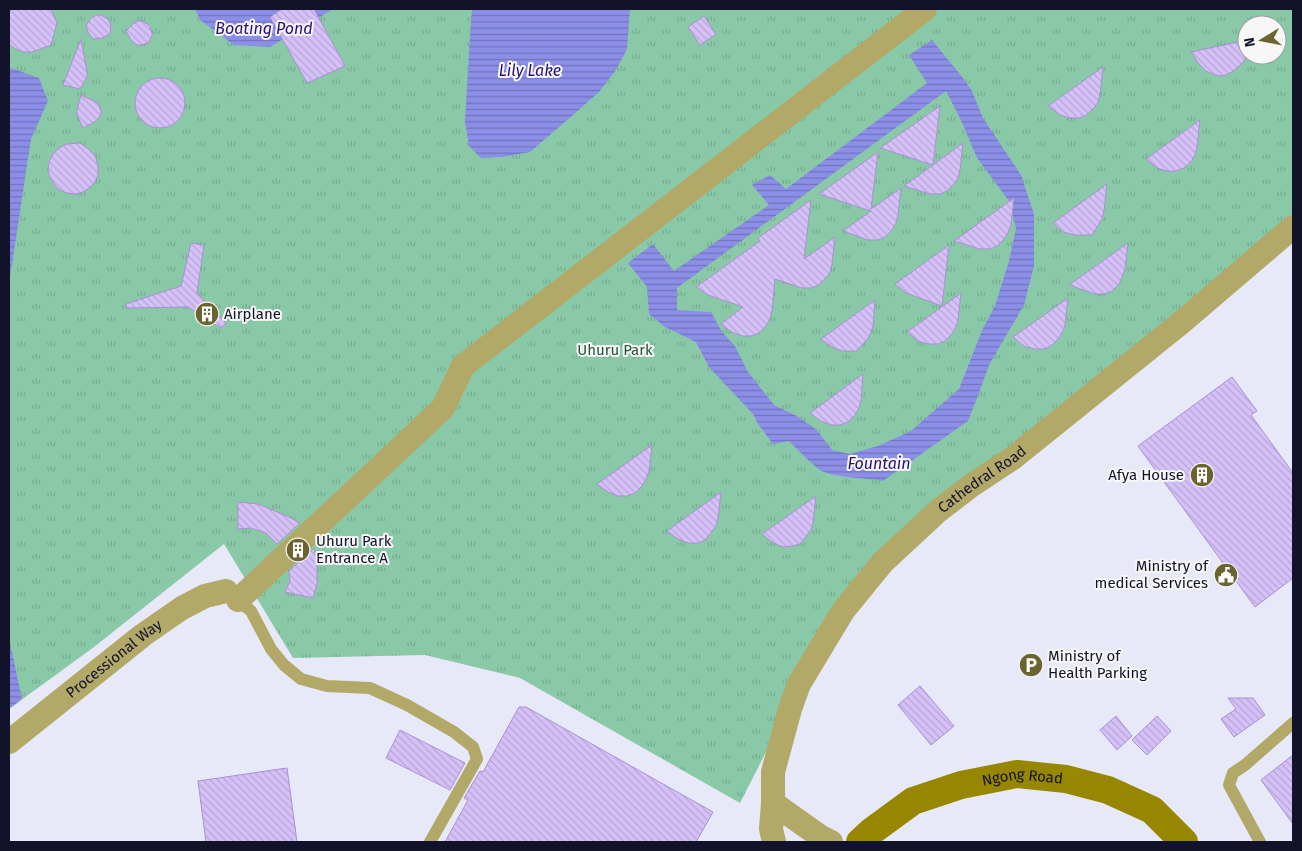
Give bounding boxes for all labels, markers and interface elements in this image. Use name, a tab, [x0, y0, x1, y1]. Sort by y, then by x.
north arrow	[1237, 15, 1287, 65]
water label: Boating Pond	[215, 19, 313, 38]
text: N	[1241, 36, 1259, 48]
water label: Lily Lake	[499, 61, 561, 80]
building icon: Airplane	[194, 301, 220, 327]
place label: Airplane	[224, 305, 281, 323]
park label: Uhuru Park	[577, 341, 653, 359]
street label: Cathedral Road	[934, 442, 1030, 517]
water label: Fountain	[847, 454, 911, 473]
building icon: Afya House	[1189, 462, 1215, 488]
place label: Afya House	[1108, 466, 1184, 484]
place label: Uhuru Park Entrance A	[316, 532, 392, 567]
building icon: Uhuru Park Entrance A	[285, 537, 311, 563]
place label: Ministry of medical Services	[1095, 557, 1209, 592]
public building icon: Ministry of medical Services	[1213, 562, 1239, 588]
street label: Processional Way	[62, 615, 166, 702]
place label: Ministry of Health Parking	[1048, 647, 1147, 682]
parking icon: Ministry of Health Parking	[1018, 652, 1044, 678]
street label: Ngong Road	[980, 765, 1064, 790]

